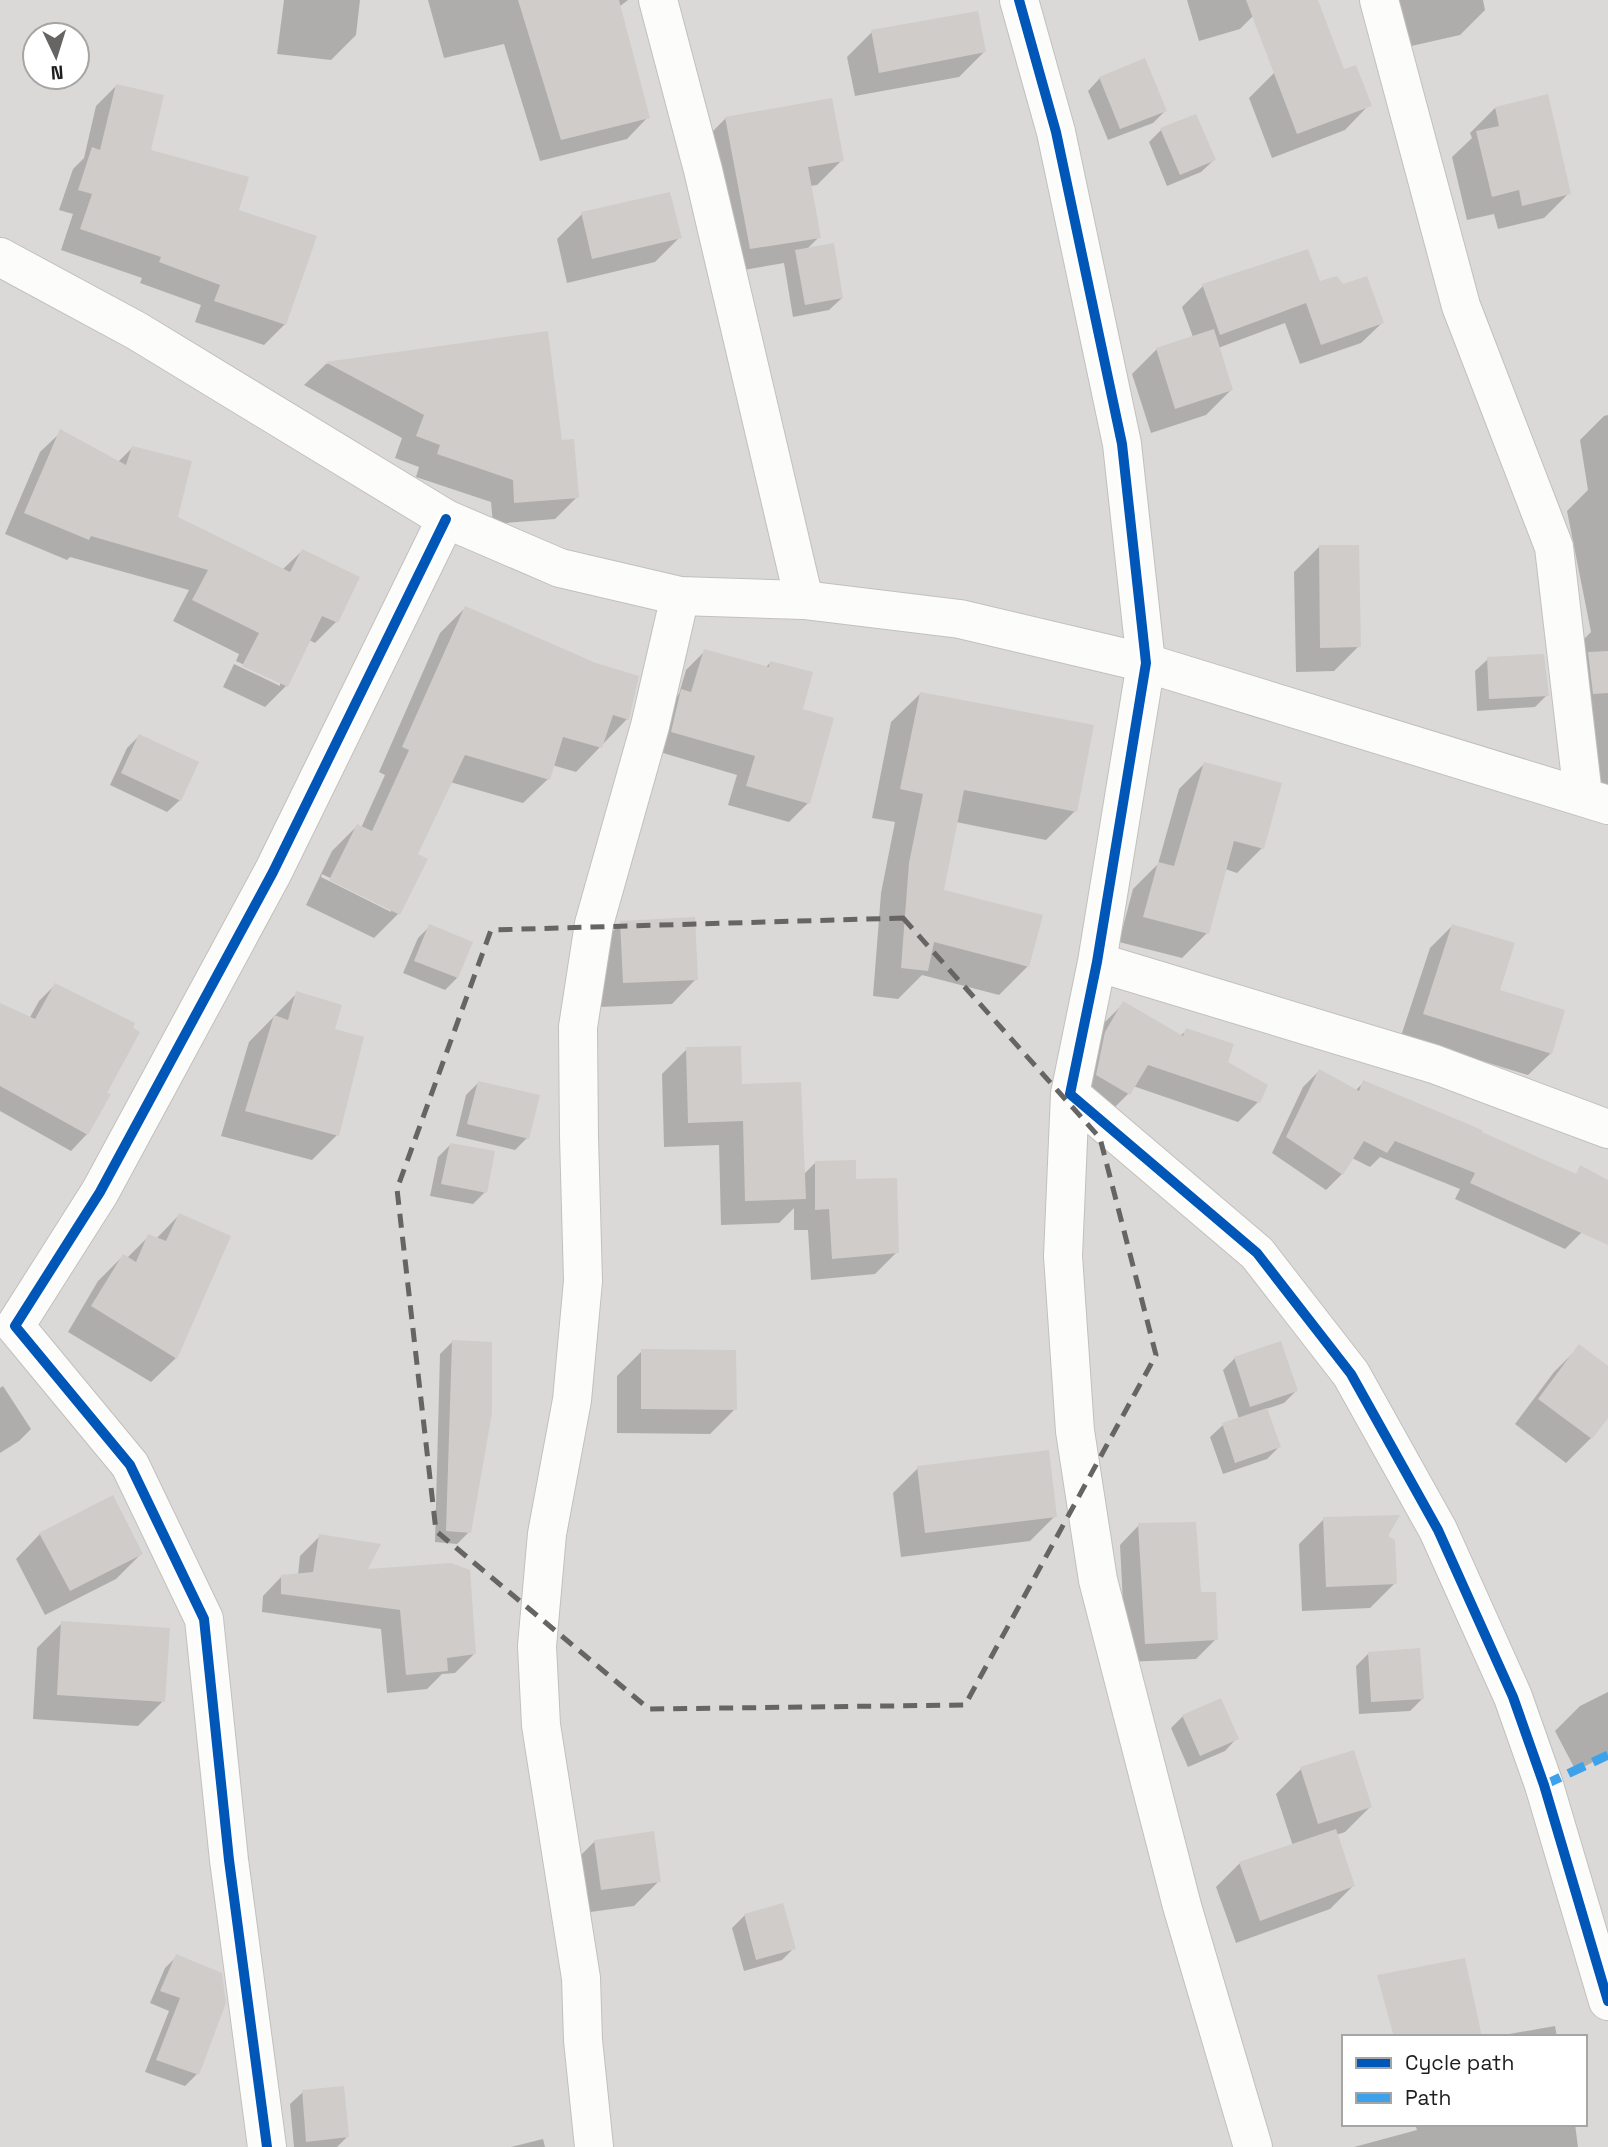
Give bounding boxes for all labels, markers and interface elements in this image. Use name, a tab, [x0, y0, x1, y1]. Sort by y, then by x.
north arrow	[21, 21, 91, 91]
text: N	[50, 60, 64, 85]
legend	[1342, 2035, 1587, 2126]
text: Cycle path	[1405, 2049, 1514, 2076]
text: Path	[1405, 2084, 1451, 2111]

